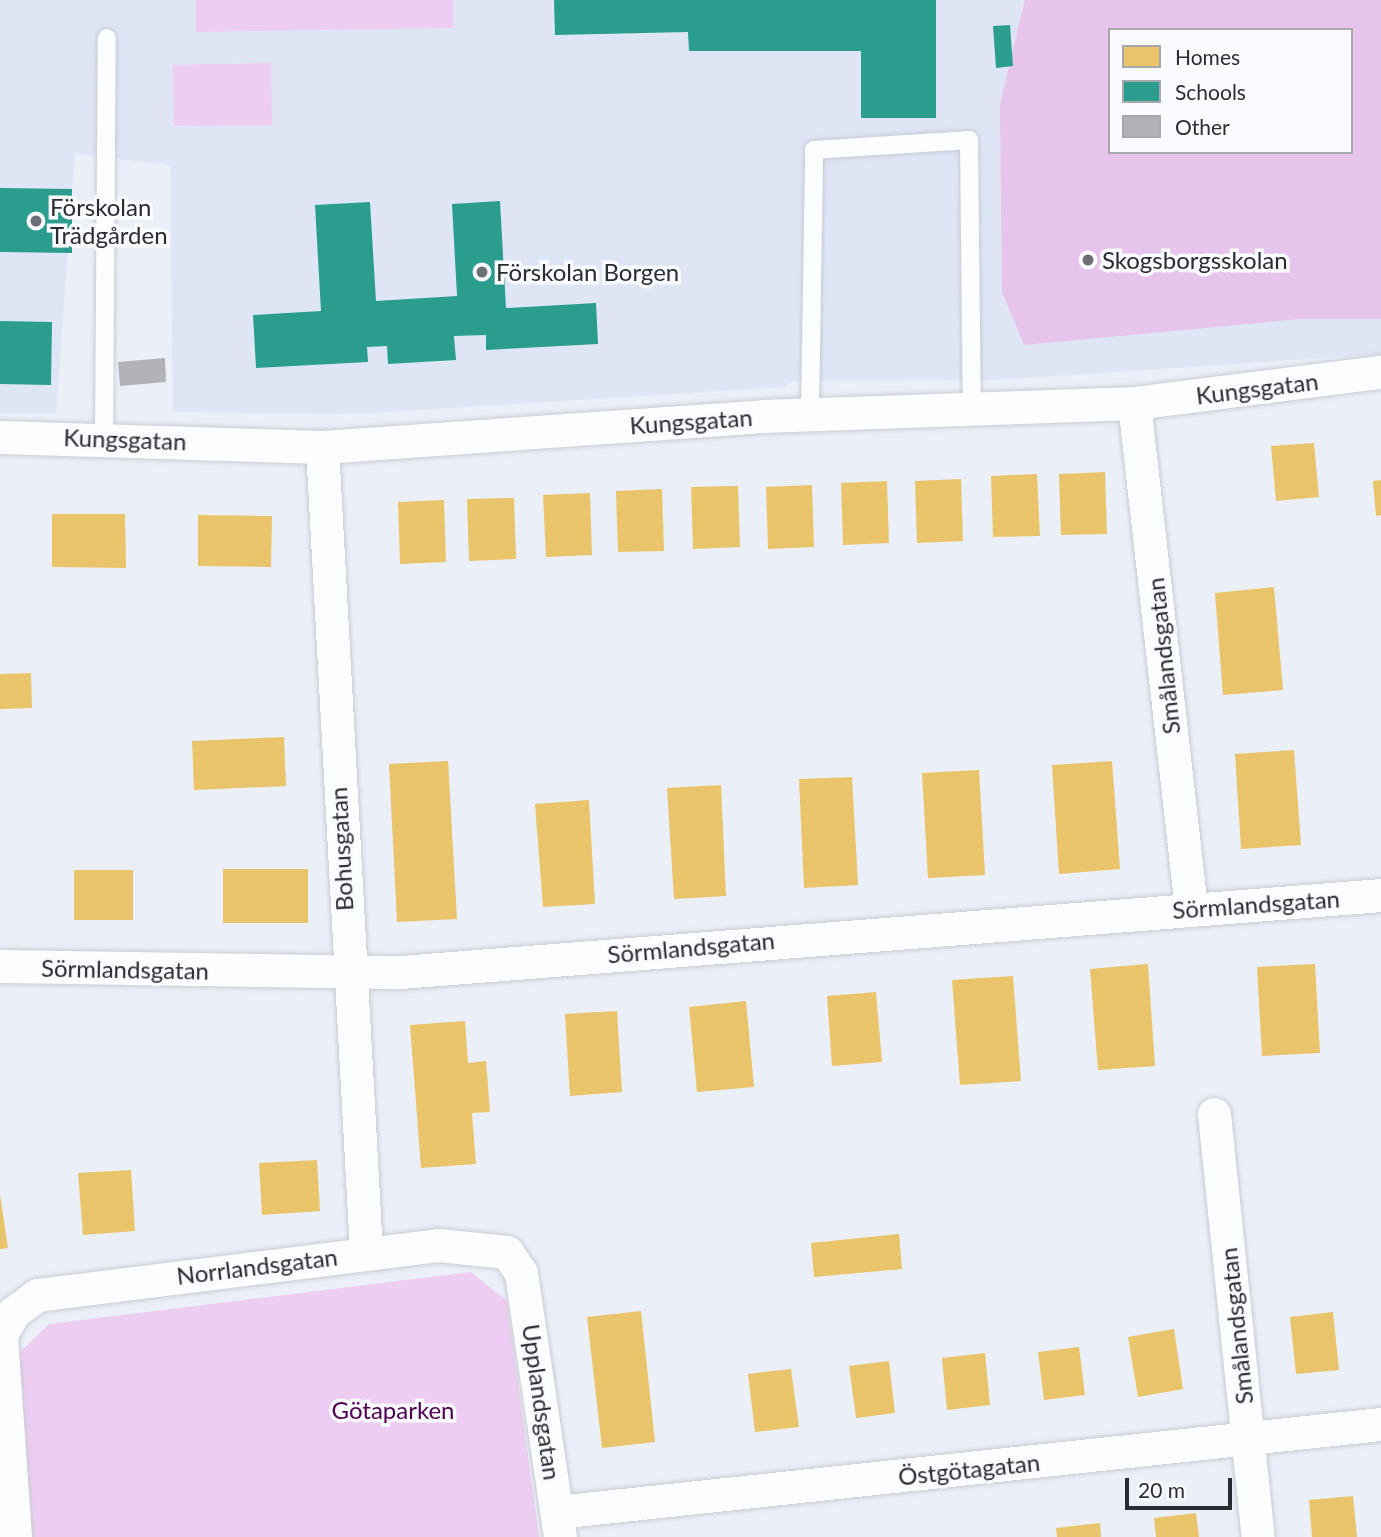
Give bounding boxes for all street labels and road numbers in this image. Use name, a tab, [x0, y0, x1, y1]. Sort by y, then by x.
street label: Kungsgatan	[1194, 366, 1320, 410]
street label: Kungsgatan	[629, 402, 753, 440]
street label: Kungsgatan	[63, 422, 187, 456]
street label: Smålandsgatan	[1140, 576, 1186, 736]
street label: Bohusgatan	[323, 786, 359, 912]
street label: Sörmlandsgatan	[1171, 884, 1341, 924]
street label: Sörmlandsgatan	[606, 925, 776, 969]
street label: Sörmlandsgatan	[41, 953, 209, 985]
street label: Norrlandsgatan	[175, 1242, 339, 1290]
street label: Smålandsgatan	[1213, 1246, 1259, 1406]
street label: Upplandsgatan	[517, 1322, 567, 1482]
street label: Östgötagatan	[897, 1447, 1041, 1491]

